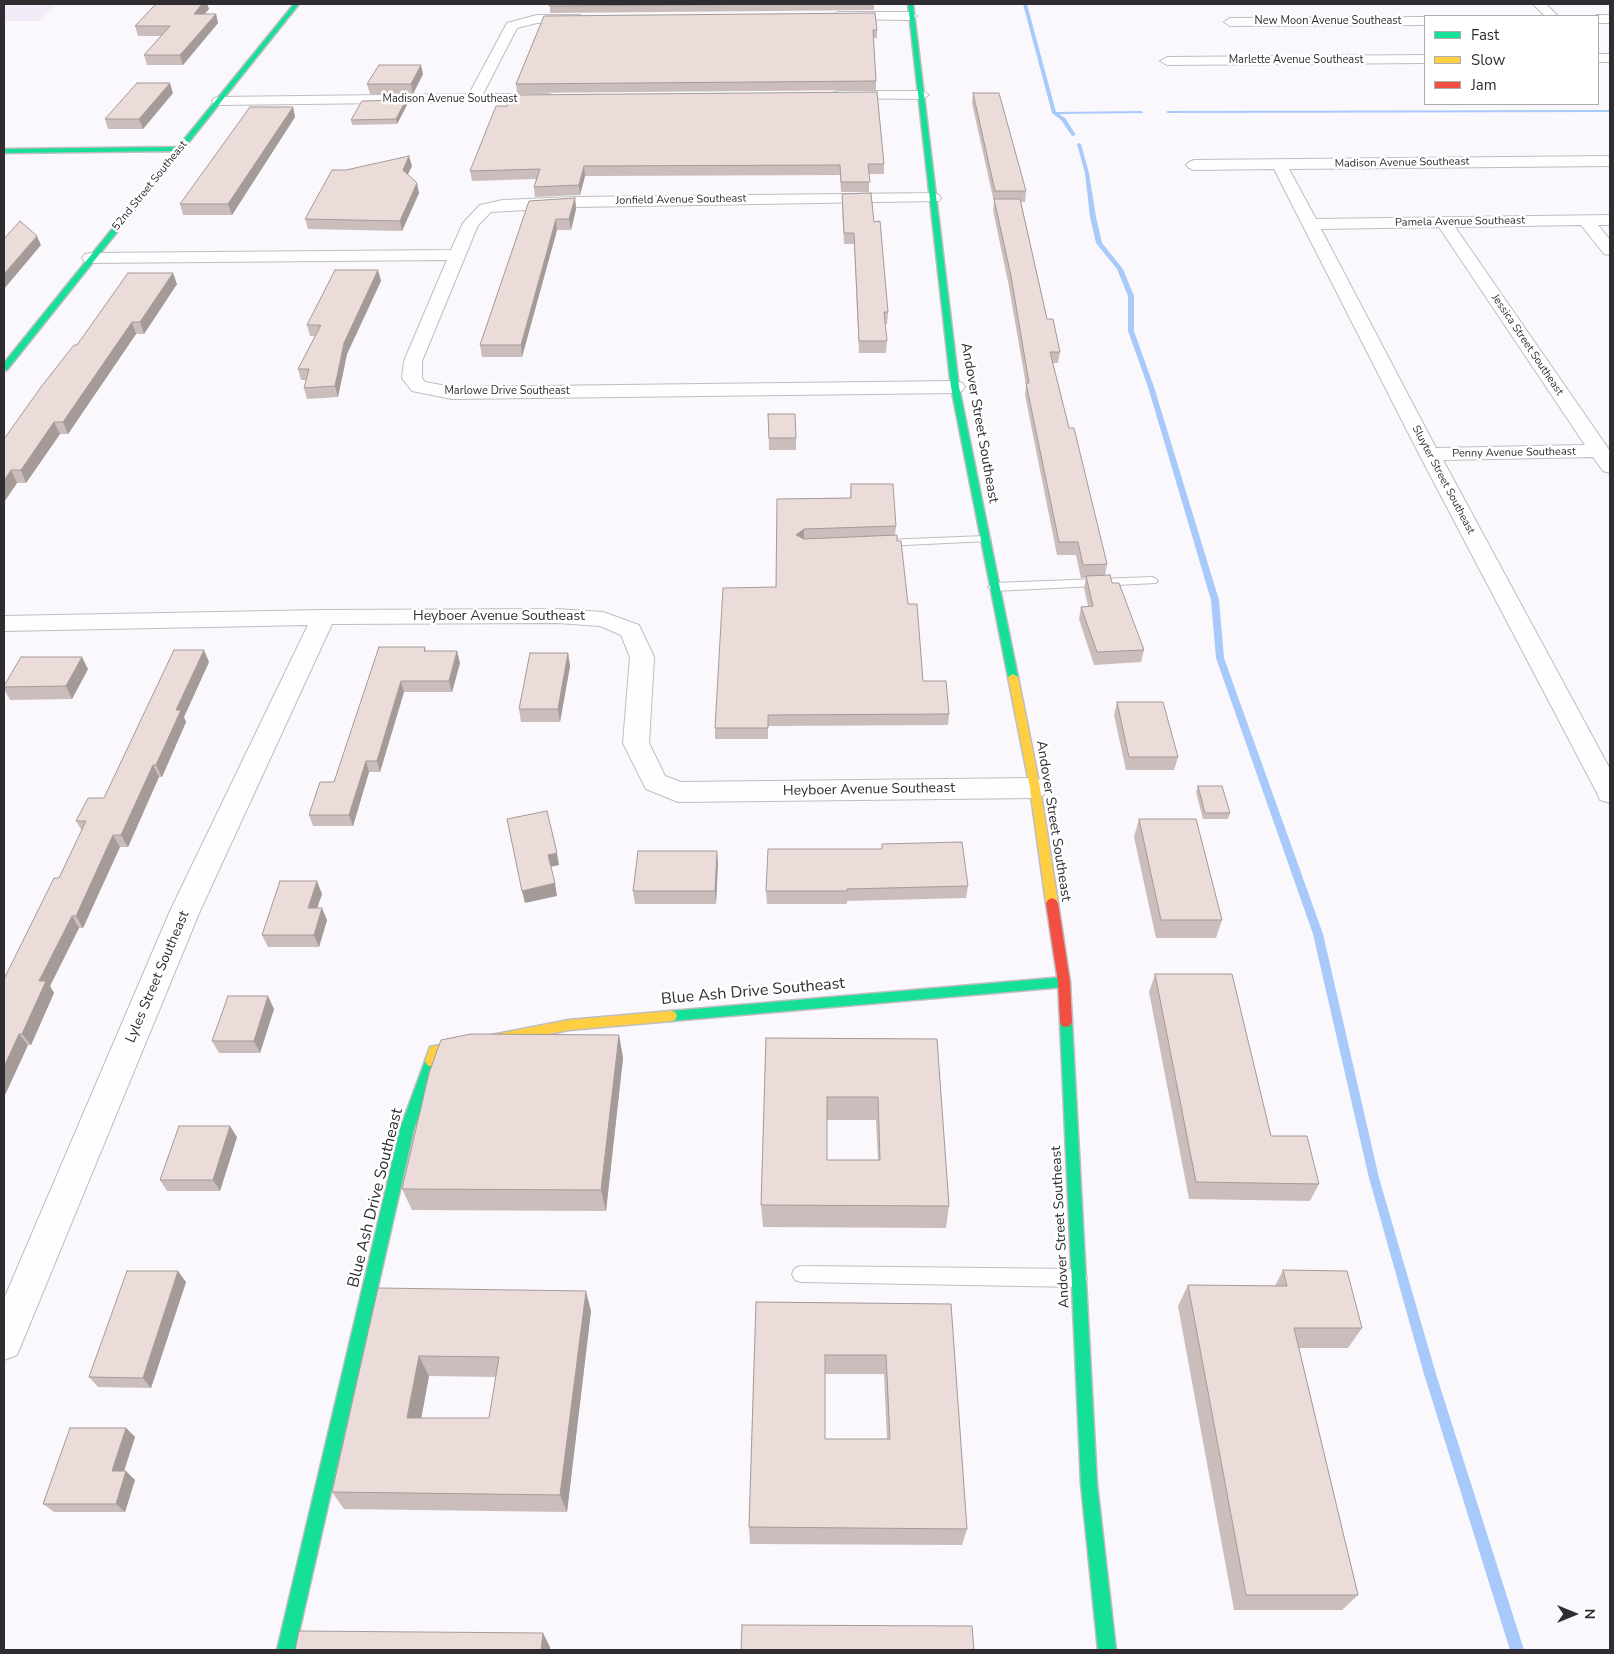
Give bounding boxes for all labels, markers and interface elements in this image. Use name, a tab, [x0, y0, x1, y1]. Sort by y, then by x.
street label: New Moon Avenue Southeast	[1255, 14, 1401, 28]
legend	[1424, 15, 1599, 105]
text: Fast	[1471, 25, 1499, 45]
text: Slow	[1471, 50, 1505, 70]
street label: Marlette Avenue Southeast	[1229, 53, 1363, 67]
text: Jam	[1471, 75, 1497, 95]
street label: Madison Avenue Southeast	[383, 92, 517, 106]
street label: 52nd Street Southeast	[110, 139, 190, 233]
street label: Madison Avenue Southeast	[1334, 155, 1470, 171]
street label: Jonfield Avenue Southeast	[616, 192, 746, 208]
street label: Pamela Avenue Southeast	[1395, 214, 1525, 230]
street label: Jessica Street Southeast	[1488, 292, 1566, 398]
street label: Andover Street Southeast	[957, 342, 1001, 504]
street label: Marlowe Drive Southeast	[444, 384, 570, 398]
street label: Sluyter Street Southeast	[1409, 423, 1477, 537]
street label: Penny Avenue Southeast	[1452, 445, 1576, 461]
street label: Heyboer Avenue Southeast	[413, 609, 585, 625]
street label: Andover Street Southeast	[1032, 739, 1074, 903]
street label: Heyboer Avenue Southeast	[783, 780, 955, 800]
street label: Lyles Street Southeast	[123, 909, 193, 1045]
street label: Blue Ash Drive Southeast	[660, 974, 846, 1010]
street label: Blue Ash Drive Southeast	[344, 1106, 408, 1290]
street label: Andover Street Southeast	[1048, 1145, 1074, 1309]
north arrow	[1549, 1589, 1599, 1639]
text: N	[1580, 1609, 1599, 1619]

